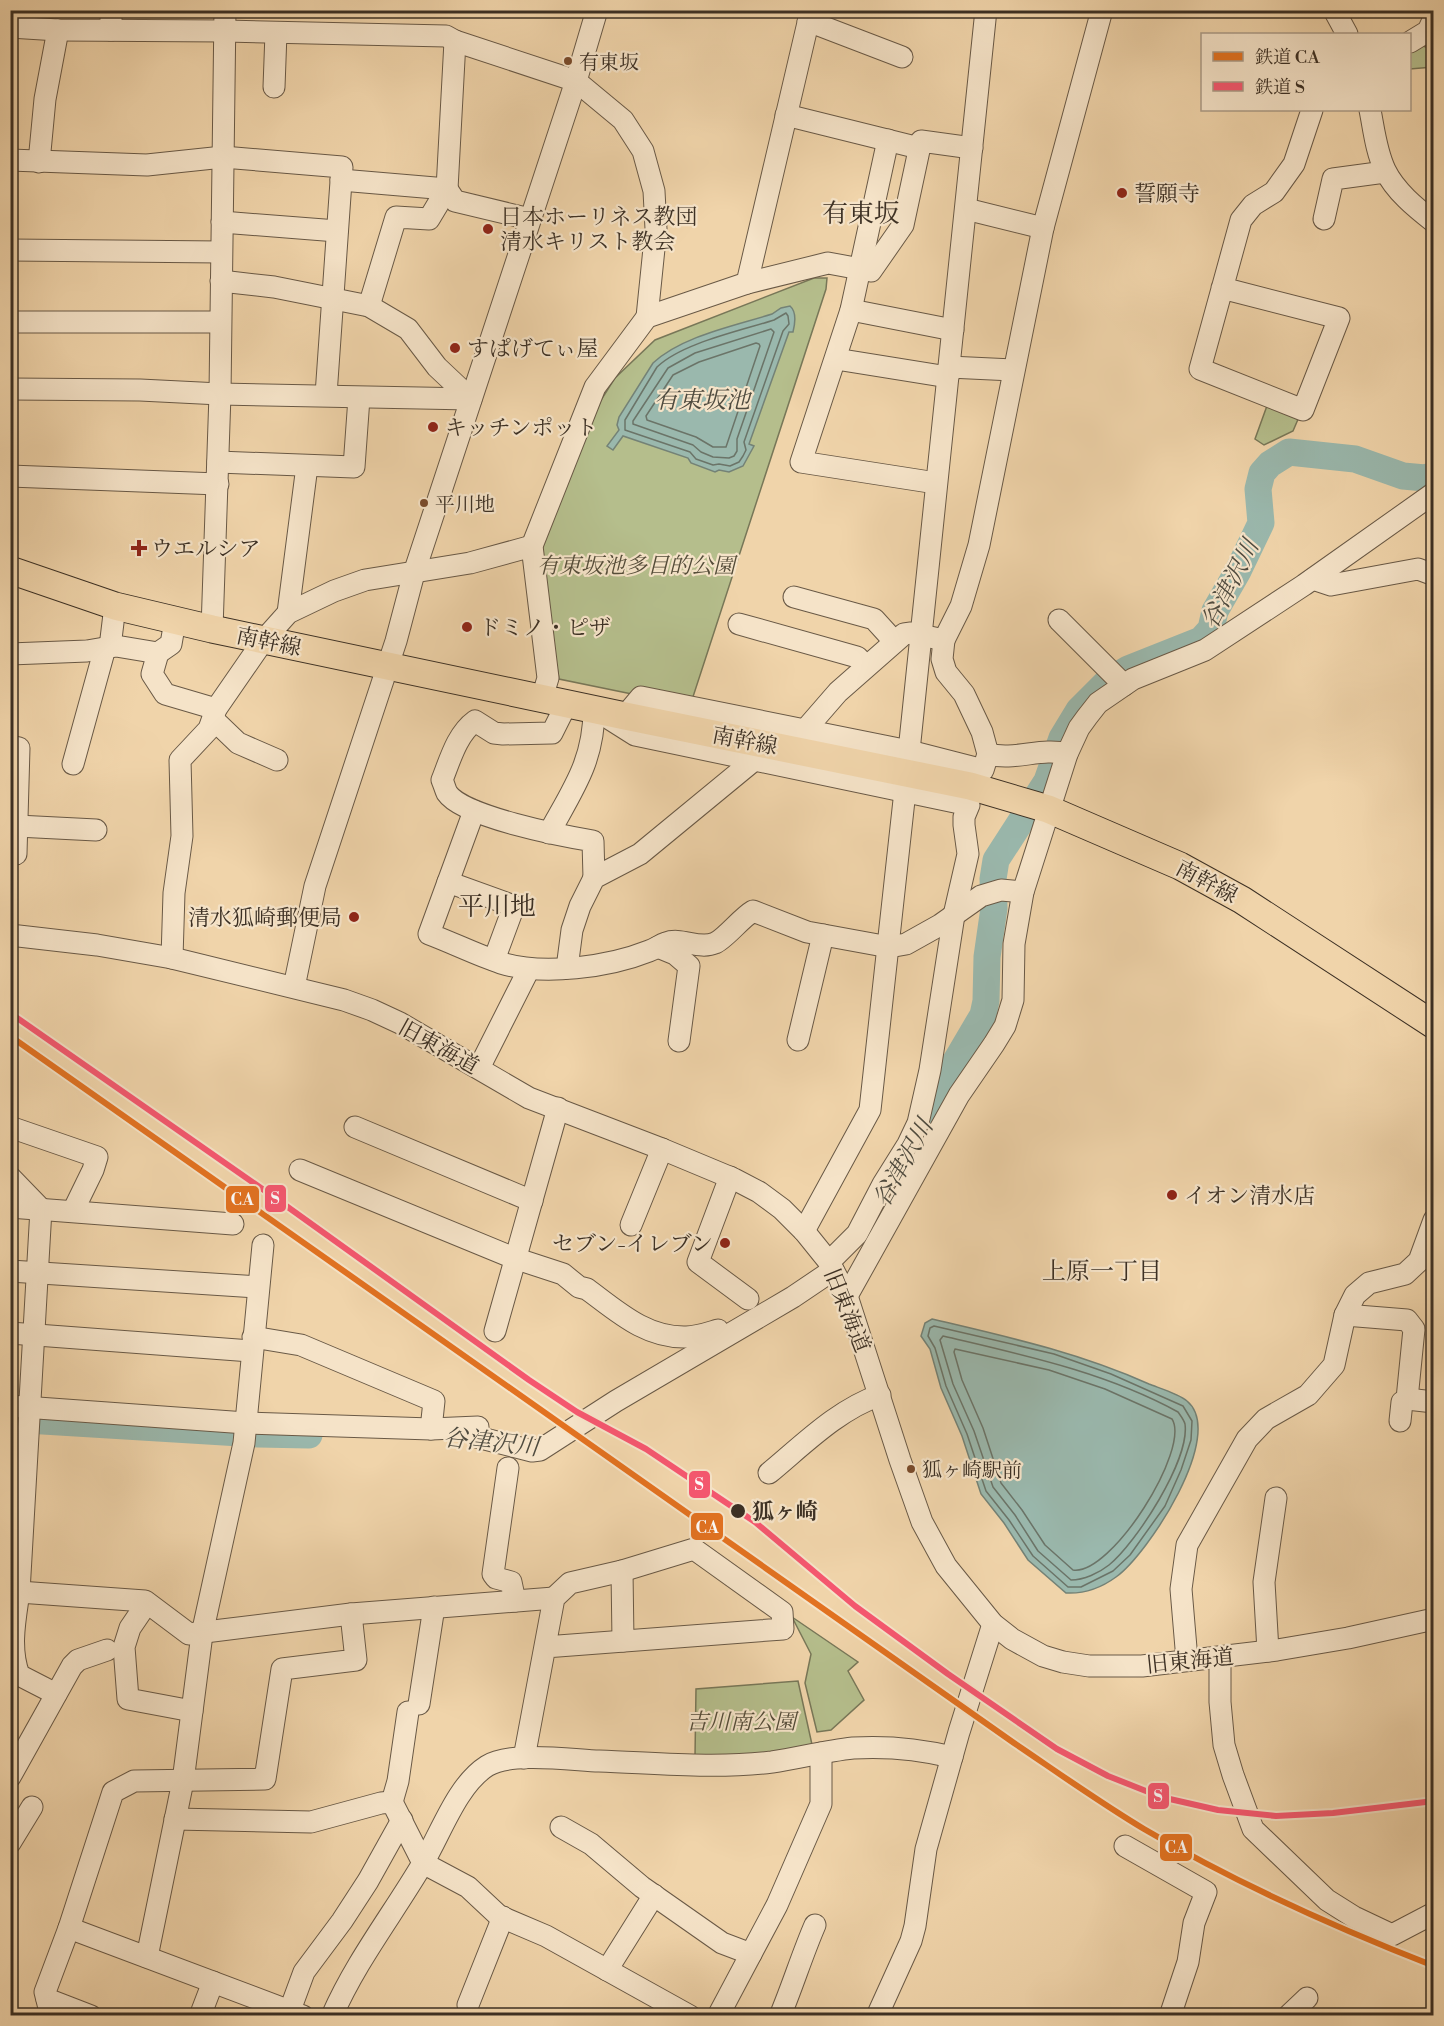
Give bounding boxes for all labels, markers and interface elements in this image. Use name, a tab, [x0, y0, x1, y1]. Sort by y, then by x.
legend	[1201, 33, 1411, 111]
text: 鉄道 CA	[1255, 46, 1321, 69]
place label: 有東坂	[579, 51, 639, 76]
marker: 有東坂	[562, 55, 574, 67]
text: 鉄道 S	[1255, 76, 1305, 99]
place label: 誓願寺	[1134, 181, 1200, 208]
marker: 誓願寺	[1115, 186, 1129, 200]
district label: 有東坂	[822, 198, 900, 230]
place label: 日本ホーリネス教団 清水キリスト教会	[500, 204, 698, 256]
marker: 日本ホーリネス教団 清水キリスト教会	[481, 222, 495, 236]
place label: すぱげてぃ屋	[467, 336, 599, 363]
marker: すぱげてぃ屋	[448, 341, 462, 355]
water label: 有東坂池	[654, 386, 753, 416]
place label: キッチンポット	[445, 415, 597, 442]
marker: キッチンポット	[426, 420, 440, 434]
place label: 平川地	[435, 493, 495, 518]
marker: 平川地	[418, 497, 430, 509]
water label: 谷津沢川	[1196, 532, 1267, 634]
place label: ウエルシア	[151, 536, 260, 563]
marker: ウエルシア	[132, 541, 146, 555]
park label: 有東坂池多目的公園	[537, 553, 738, 580]
place label: ドミノ・ピザ	[479, 615, 611, 642]
marker: ドミノ・ピザ	[460, 620, 474, 634]
street label: 南幹線	[234, 622, 304, 663]
street label: 南幹線	[710, 722, 780, 761]
street label: 南幹線	[1171, 855, 1242, 910]
district label: 平川地	[458, 891, 536, 923]
place label: 清水狐崎郵便局	[188, 905, 342, 932]
marker: 清水狐崎郵便局	[347, 910, 361, 924]
street label: 旧東海道	[393, 1014, 483, 1080]
water label: 谷津沢川	[867, 1112, 942, 1213]
place label: イオン清水店	[1184, 1183, 1315, 1210]
line badge: S	[264, 1184, 287, 1213]
line badge: CA	[225, 1185, 260, 1214]
marker: イオン清水店	[1165, 1188, 1179, 1202]
text: S	[270, 1189, 280, 1209]
text: CA	[230, 1190, 254, 1210]
place label: セブン-イレブン	[552, 1231, 713, 1258]
marker: セブン-イレブン	[718, 1236, 732, 1250]
district label: 上原一丁目	[1042, 1257, 1162, 1287]
street label: 旧東海道	[818, 1265, 876, 1356]
water label: 谷津沢川	[442, 1423, 543, 1463]
place label: 狐ヶ崎駅前	[922, 1459, 1022, 1484]
marker: 狐ヶ崎駅前	[905, 1463, 917, 1475]
line badge: S	[688, 1470, 711, 1499]
text: S	[694, 1475, 704, 1495]
place label: 狐ヶ崎	[752, 1499, 818, 1526]
marker: 狐ヶ崎	[729, 1502, 747, 1520]
line badge: CA	[690, 1512, 724, 1541]
text: CA	[695, 1518, 719, 1538]
street label: 旧東海道	[1145, 1643, 1235, 1680]
park label: 吉川南公園	[686, 1709, 799, 1736]
line badge: S	[1147, 1782, 1170, 1810]
text: S	[1153, 1787, 1163, 1807]
line badge: CA	[1159, 1833, 1193, 1862]
text: CA	[1164, 1838, 1188, 1858]

